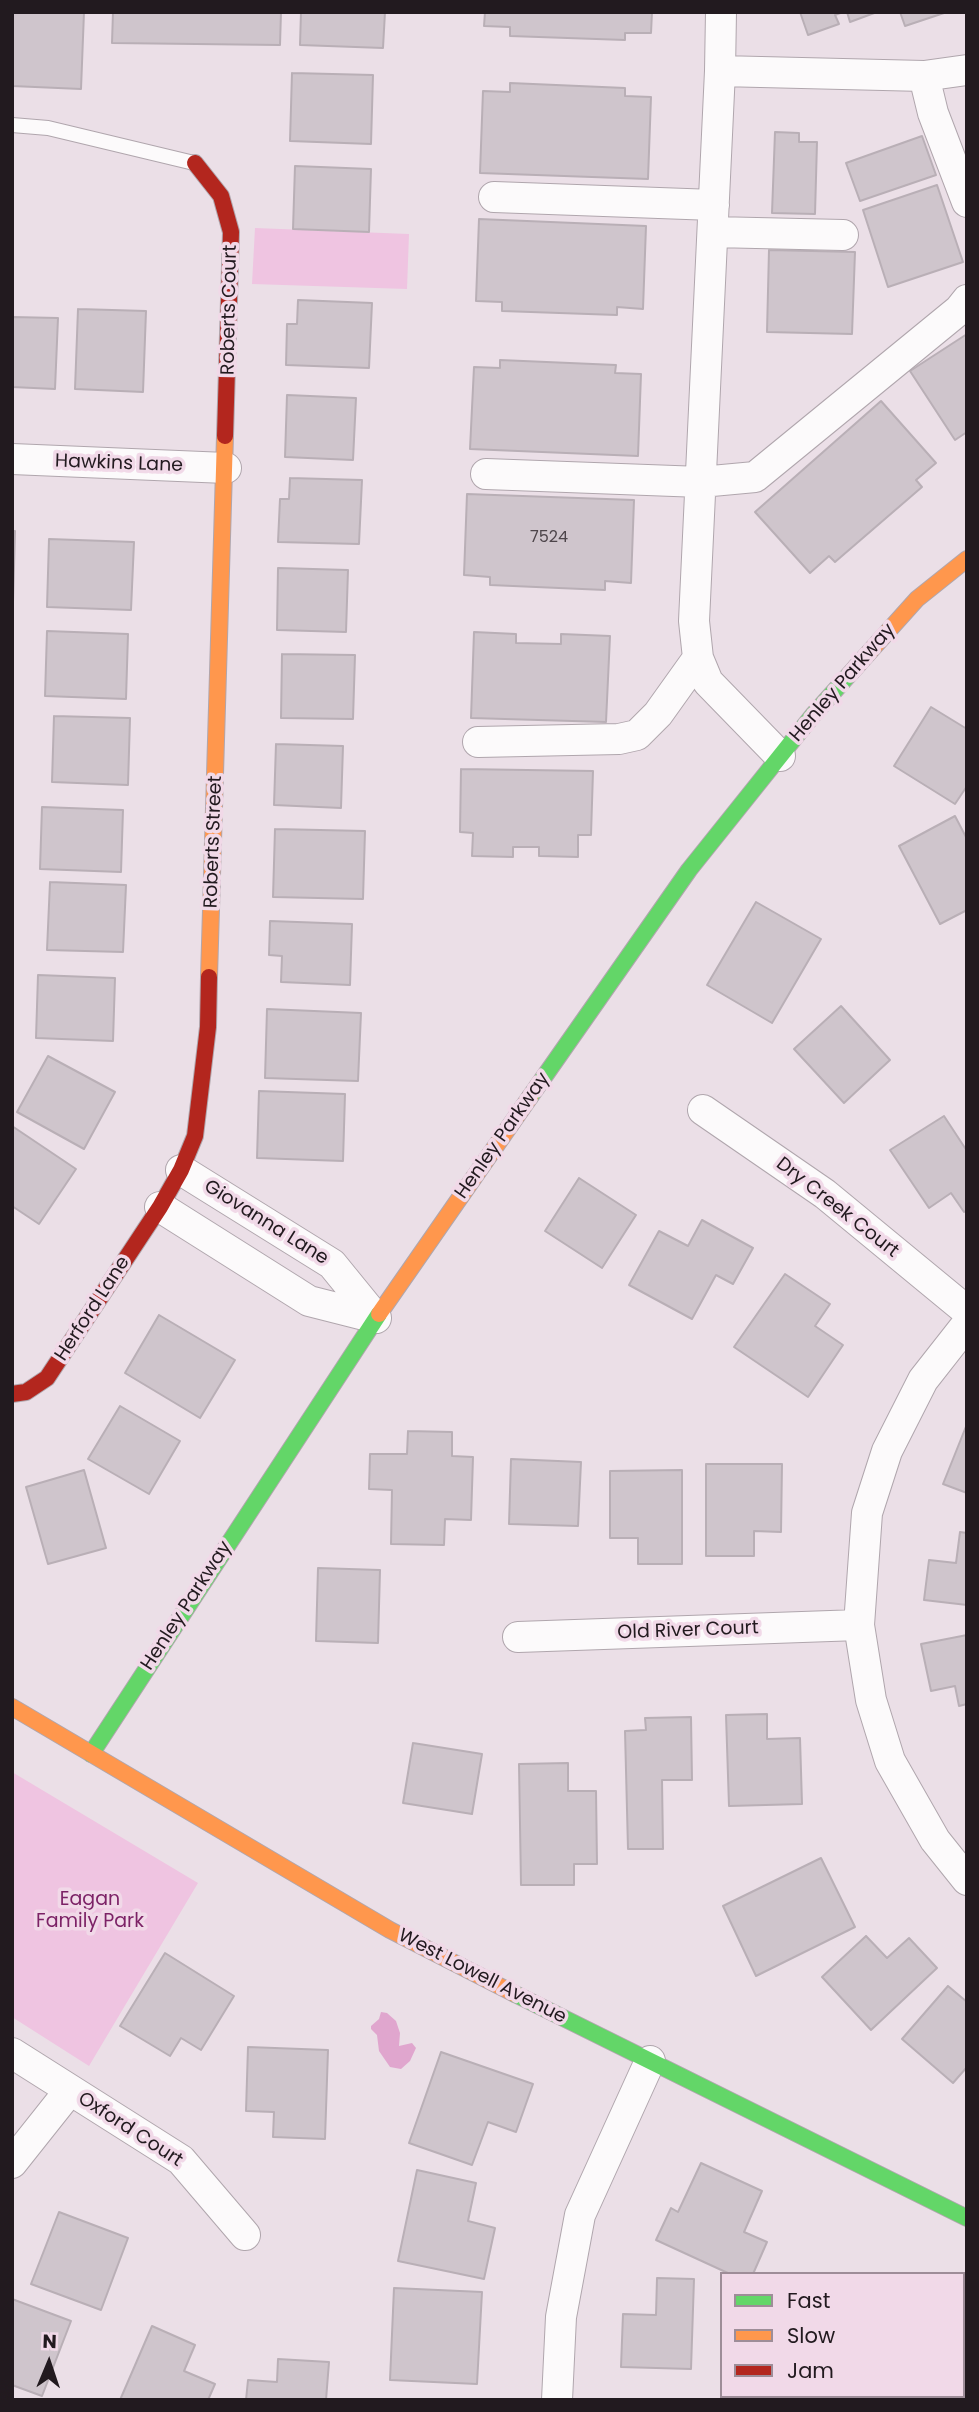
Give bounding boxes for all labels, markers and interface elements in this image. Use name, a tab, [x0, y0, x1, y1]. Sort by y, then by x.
street label: Roberts Court	[217, 245, 243, 375]
street label: Hawkins Lane	[55, 450, 183, 478]
house number: 7524	[530, 528, 568, 548]
street label: Henley Parkway	[785, 619, 901, 747]
street label: Roberts Street	[200, 775, 228, 909]
street label: Henley Parkway	[451, 1068, 555, 1204]
street label: Dry Creek Court	[771, 1153, 903, 1263]
street label: Giovanna Lane	[200, 1176, 332, 1270]
street label: Herford Lane	[51, 1252, 135, 1366]
street label: Henley Parkway	[137, 1537, 237, 1675]
street label: Old River Court	[617, 1617, 759, 1645]
park label: Eagan Family Park	[36, 1889, 144, 1933]
street label: West Lowell Avenue	[394, 1925, 570, 2029]
street label: Oxford Court	[73, 2088, 187, 2172]
legend	[720, 2272, 965, 2398]
text: Fast	[787, 2286, 830, 2315]
text: Slow	[787, 2321, 835, 2350]
north arrow	[14, 2328, 84, 2398]
text: N	[42, 2328, 57, 2355]
text: Jam	[787, 2356, 834, 2385]

